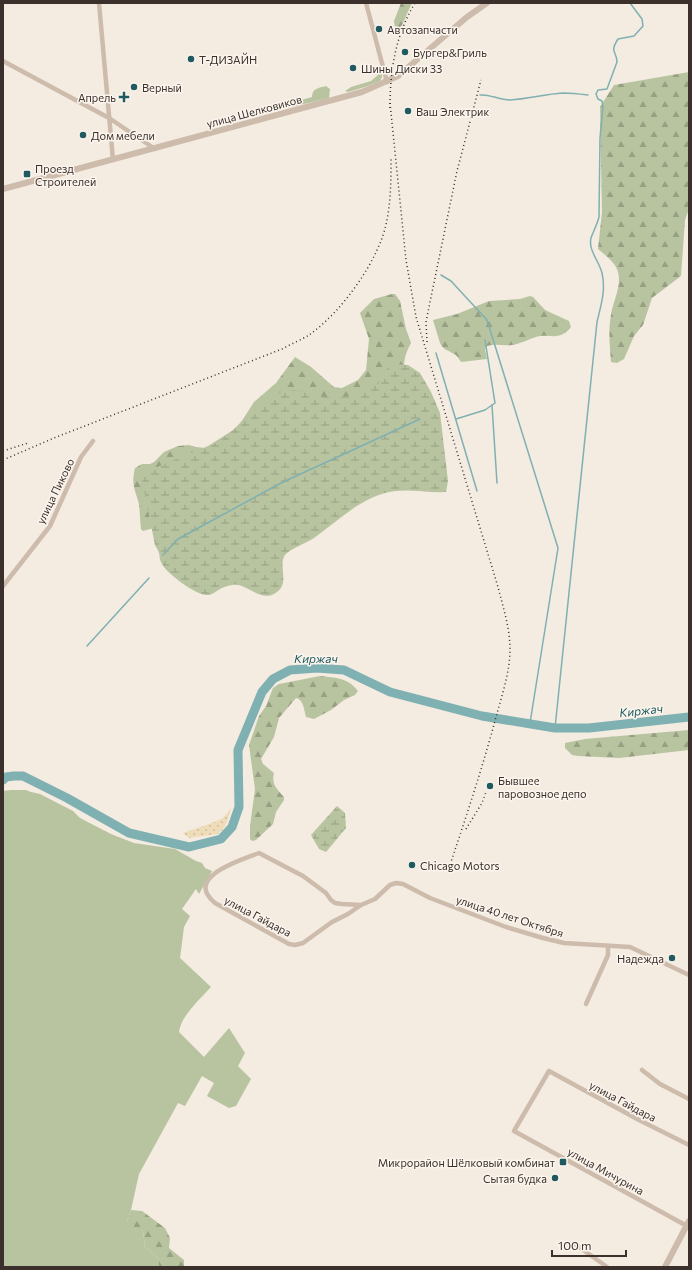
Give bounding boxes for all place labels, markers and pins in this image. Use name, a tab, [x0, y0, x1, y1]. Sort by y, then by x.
place label: Автозапчасти	[387, 23, 458, 36]
marker: Автозапчасти	[374, 24, 384, 34]
place label: Бургер&Гриль	[413, 46, 487, 59]
marker: Бургер&Гриль	[400, 47, 410, 57]
place label: Т-ДИЗАЙН	[199, 52, 257, 66]
marker: Т-ДИЗАЙН	[186, 54, 196, 64]
place label: Шины Диски 33	[361, 62, 442, 75]
marker: Шины Диски 33	[348, 63, 358, 73]
place label: Верный	[142, 81, 182, 94]
marker: Верный	[129, 82, 139, 92]
place label: Апрель	[78, 91, 116, 104]
marker: Апрель	[119, 92, 129, 102]
place label: Ваш Электрик	[416, 105, 489, 118]
marker: Ваш Электрик	[403, 106, 413, 116]
place label: Дом мебели	[91, 129, 155, 142]
marker: Дом мебели	[78, 130, 88, 140]
place label: Проезд Строителей	[35, 162, 96, 188]
marker: Проезд Строителей	[22, 169, 32, 179]
place label: Бывшее паровозное депо	[498, 774, 587, 800]
marker: Бывшее паровозное депо	[485, 781, 495, 791]
place label: Chicago Motors	[420, 859, 500, 872]
marker: Chicago Motors	[407, 860, 417, 870]
place label: Надежда	[617, 952, 664, 965]
marker: Надежда	[667, 953, 677, 963]
place label: Микрорайон Шёлковый комбинат	[378, 1156, 555, 1169]
marker: Микрорайон Шёлковый комбинат	[558, 1157, 568, 1167]
place label: Сытая будка	[483, 1172, 547, 1185]
marker: Сытая будка	[550, 1173, 560, 1183]

